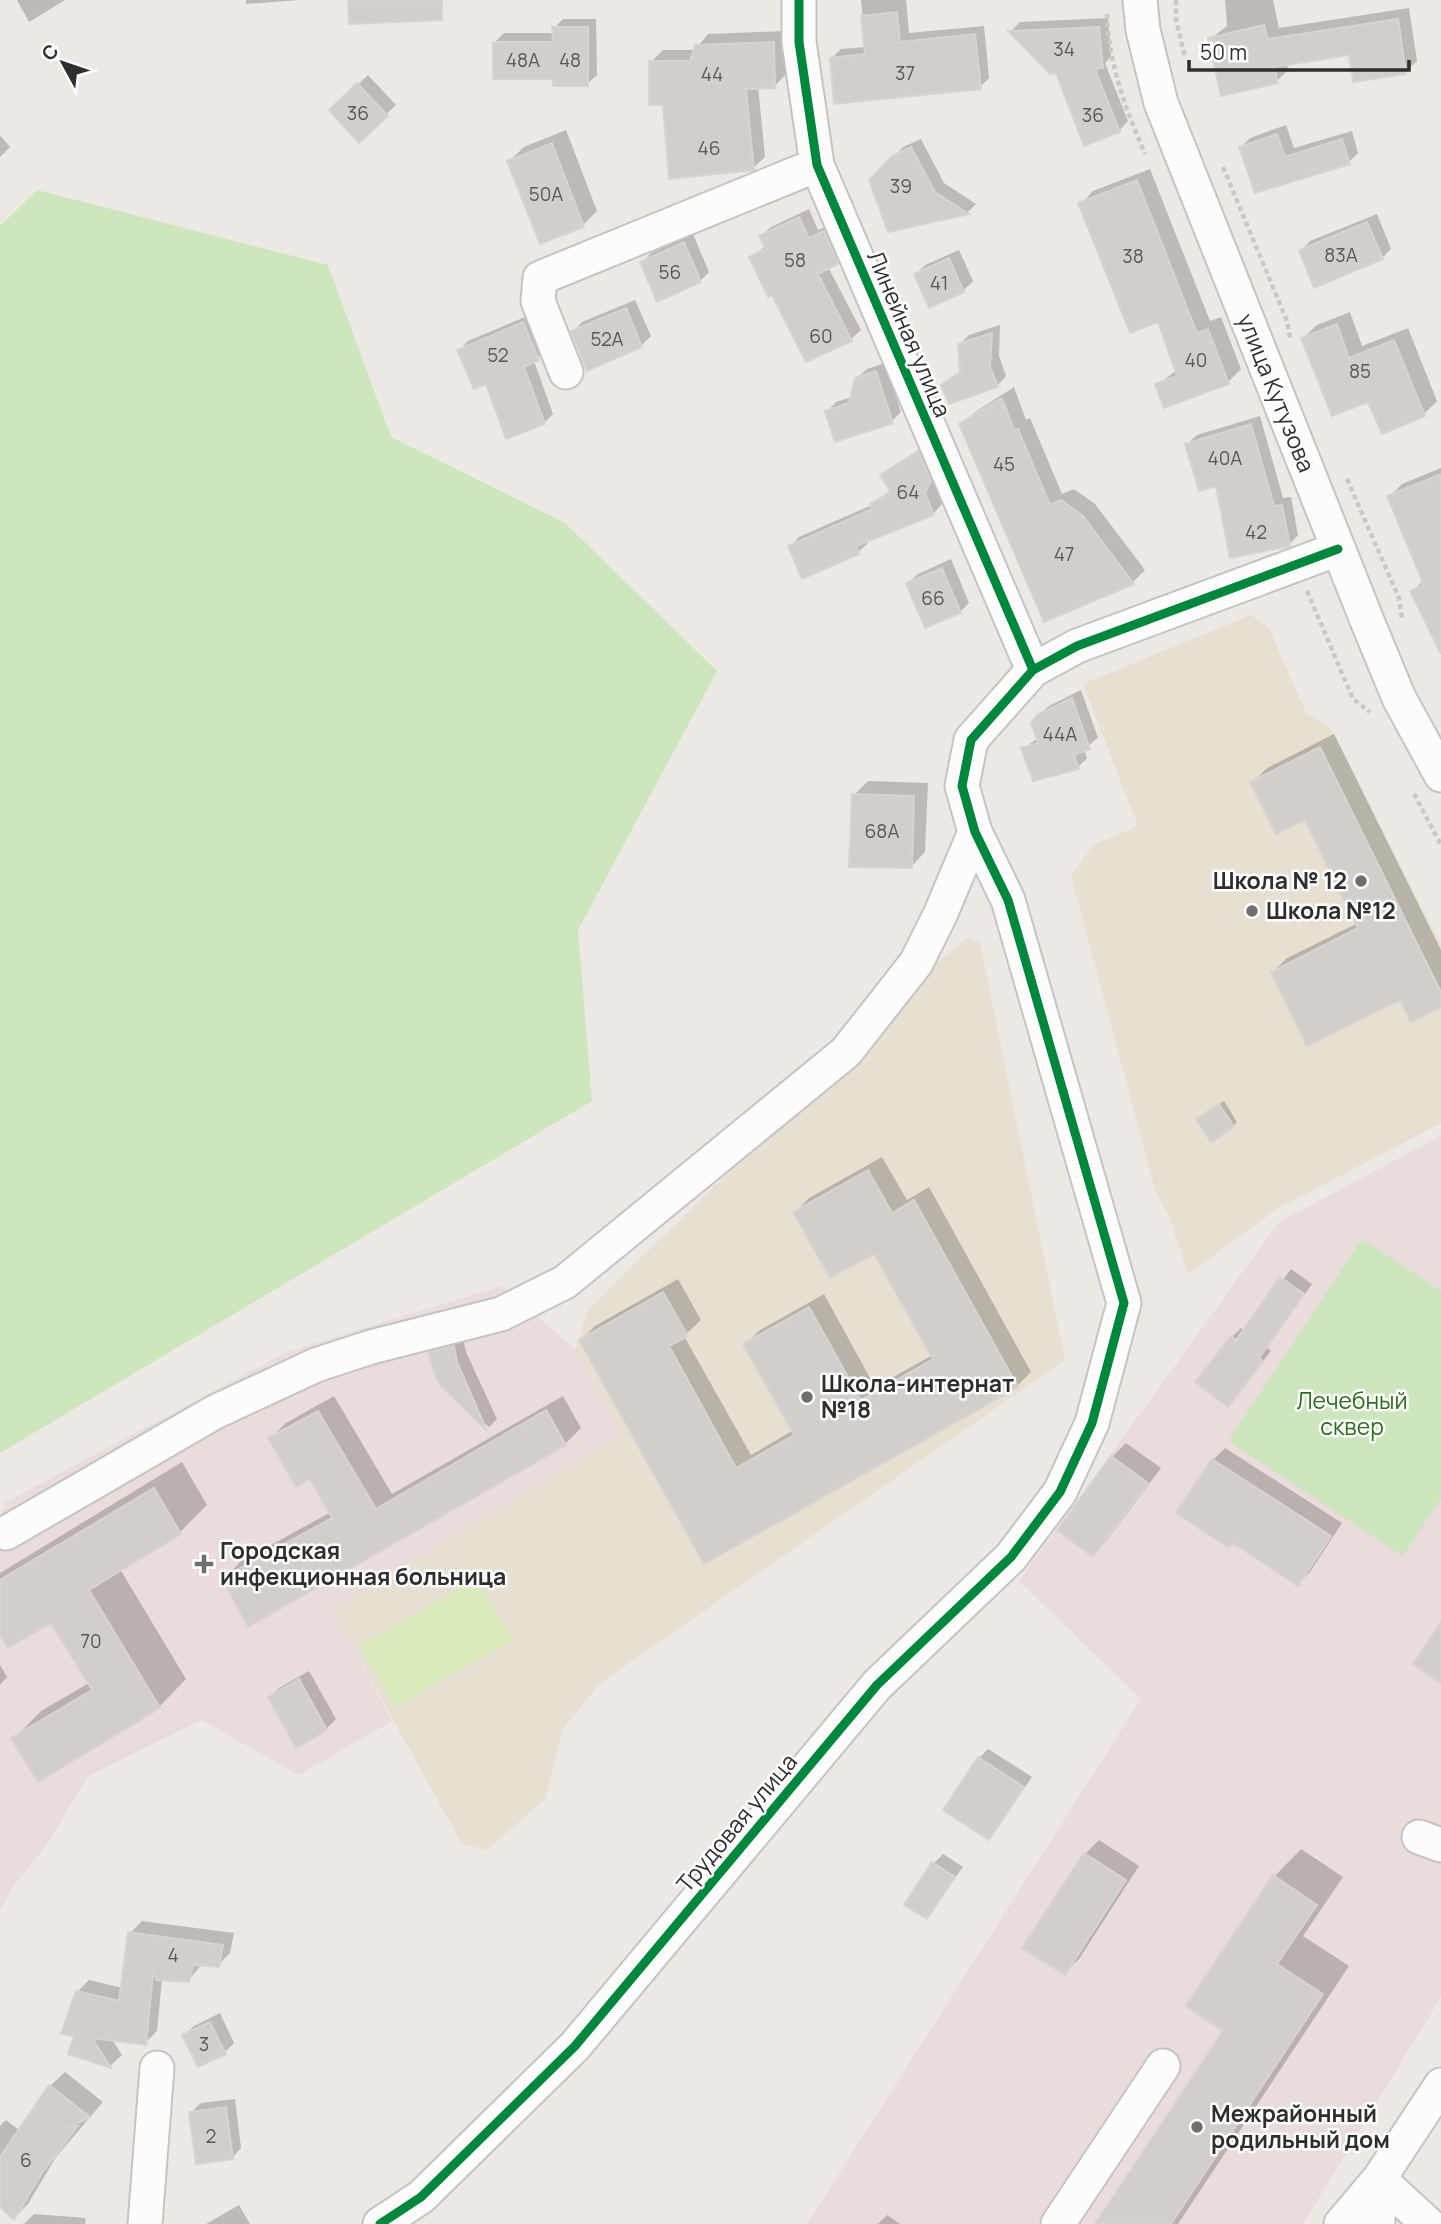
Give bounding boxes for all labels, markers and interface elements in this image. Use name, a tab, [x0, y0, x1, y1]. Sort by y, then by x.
north arrow	[28, 28, 98, 98]
scale bar	[1189, 28, 1410, 72]
house number: 34	[1053, 36, 1075, 62]
text: С	[36, 38, 64, 66]
text: 50 m	[1200, 38, 1247, 66]
house number: 48А	[506, 47, 540, 73]
house number: 48	[559, 47, 581, 73]
house number: 37	[895, 60, 915, 86]
house number: 44	[701, 61, 723, 87]
house number: 36	[347, 100, 369, 126]
house number: 36	[1082, 102, 1104, 128]
house number: 46	[698, 135, 721, 161]
house number: 39	[890, 173, 912, 199]
house number: 50А	[529, 181, 563, 207]
house number: 83А	[1324, 242, 1358, 268]
house number: 38	[1122, 243, 1144, 269]
street label: Линейная улица	[860, 245, 959, 422]
house number: 58	[784, 247, 806, 273]
house number: 56	[659, 259, 681, 285]
house number: 41	[930, 270, 948, 296]
street label: улица Кутузова	[1231, 309, 1323, 477]
house number: 60	[809, 323, 833, 349]
house number: 52А	[591, 326, 623, 352]
house number: 52	[487, 342, 509, 368]
house number: 40	[1185, 347, 1207, 373]
house number: 85	[1349, 358, 1371, 384]
house number: 40А	[1208, 445, 1242, 471]
house number: 45	[993, 451, 1015, 477]
house number: 64	[897, 479, 920, 505]
house number: 42	[1245, 519, 1267, 545]
house number: 47	[1054, 541, 1074, 567]
house number: 66	[921, 585, 945, 611]
house number: 44А	[1043, 721, 1077, 747]
house number: 68А	[865, 818, 899, 844]
place label: Школа № 12	[1213, 864, 1347, 896]
marker: Школа № 12	[1353, 873, 1369, 889]
place label: Школа №12	[1266, 894, 1396, 926]
marker: Школа №12	[1244, 903, 1260, 919]
place label: Школа-интернат №18	[821, 1367, 1014, 1425]
park label: Лечебный сквер	[1297, 1384, 1408, 1442]
marker: Школа-интернат №18	[799, 1389, 815, 1405]
place label: Городская инфекционная больница	[220, 1534, 506, 1592]
marker: Городская инфекционная больница	[194, 1554, 214, 1574]
house number: 70	[80, 1628, 102, 1654]
street label: Трудовая улица	[669, 1746, 804, 1899]
house number: 4	[167, 1942, 179, 1968]
house number: 3	[199, 2031, 209, 2057]
place label: Межрайонный родильный дом	[1211, 2097, 1390, 2155]
marker: Межрайонный родильный дом	[1189, 2119, 1205, 2135]
house number: 2	[206, 2123, 216, 2149]
house number: 6	[20, 2147, 32, 2173]

